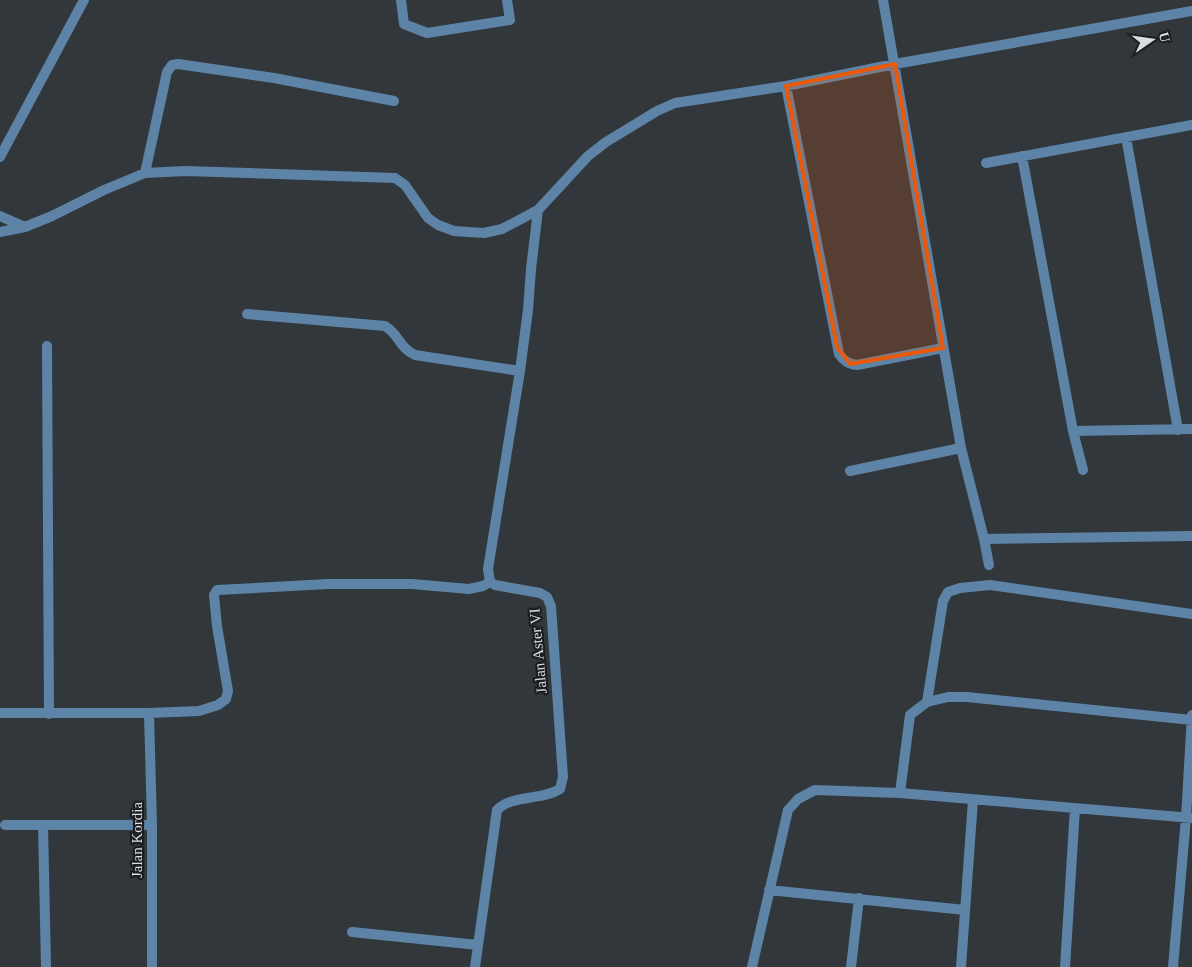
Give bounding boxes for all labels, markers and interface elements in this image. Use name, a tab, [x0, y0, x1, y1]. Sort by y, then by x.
north arrow	[1127, 15, 1177, 65]
text: U	[1156, 31, 1173, 44]
street label: Jalan Aster VI	[526, 608, 550, 694]
street label: Jalan Kordia	[129, 802, 145, 878]

